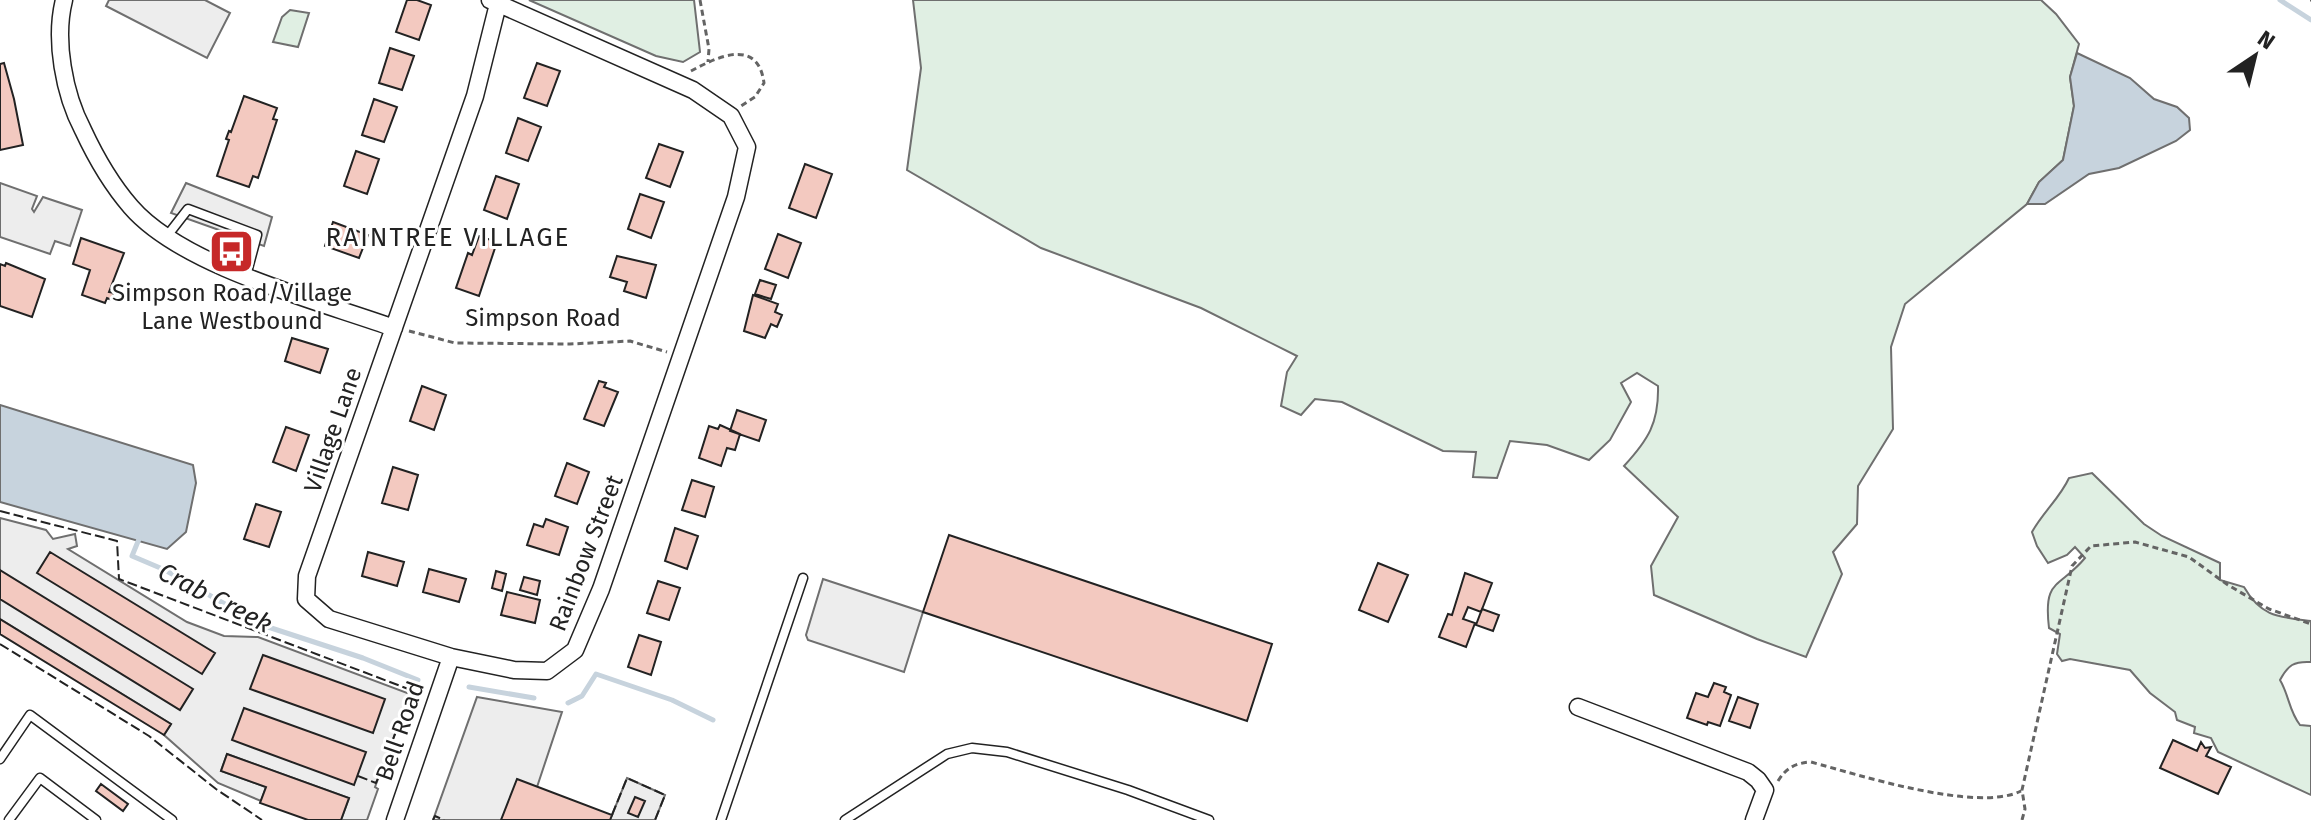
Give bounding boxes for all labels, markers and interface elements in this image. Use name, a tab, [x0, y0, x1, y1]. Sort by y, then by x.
north arrow	[2215, 16, 2295, 96]
text: N	[2252, 25, 2280, 55]
district label: RAINTREE VILLAGE	[326, 222, 570, 253]
bus stop icon: Simpson Road/Village Lane Westbound	[208, 227, 256, 275]
place label: Simpson Road/Village Lane Westbound	[112, 279, 352, 335]
street label: Simpson Road	[465, 304, 621, 332]
street label: Village Lane	[299, 364, 367, 496]
street label: Rainbow Street	[543, 471, 629, 635]
water label: Crab Creek	[153, 556, 277, 640]
street label: Bell Road	[370, 678, 430, 784]

